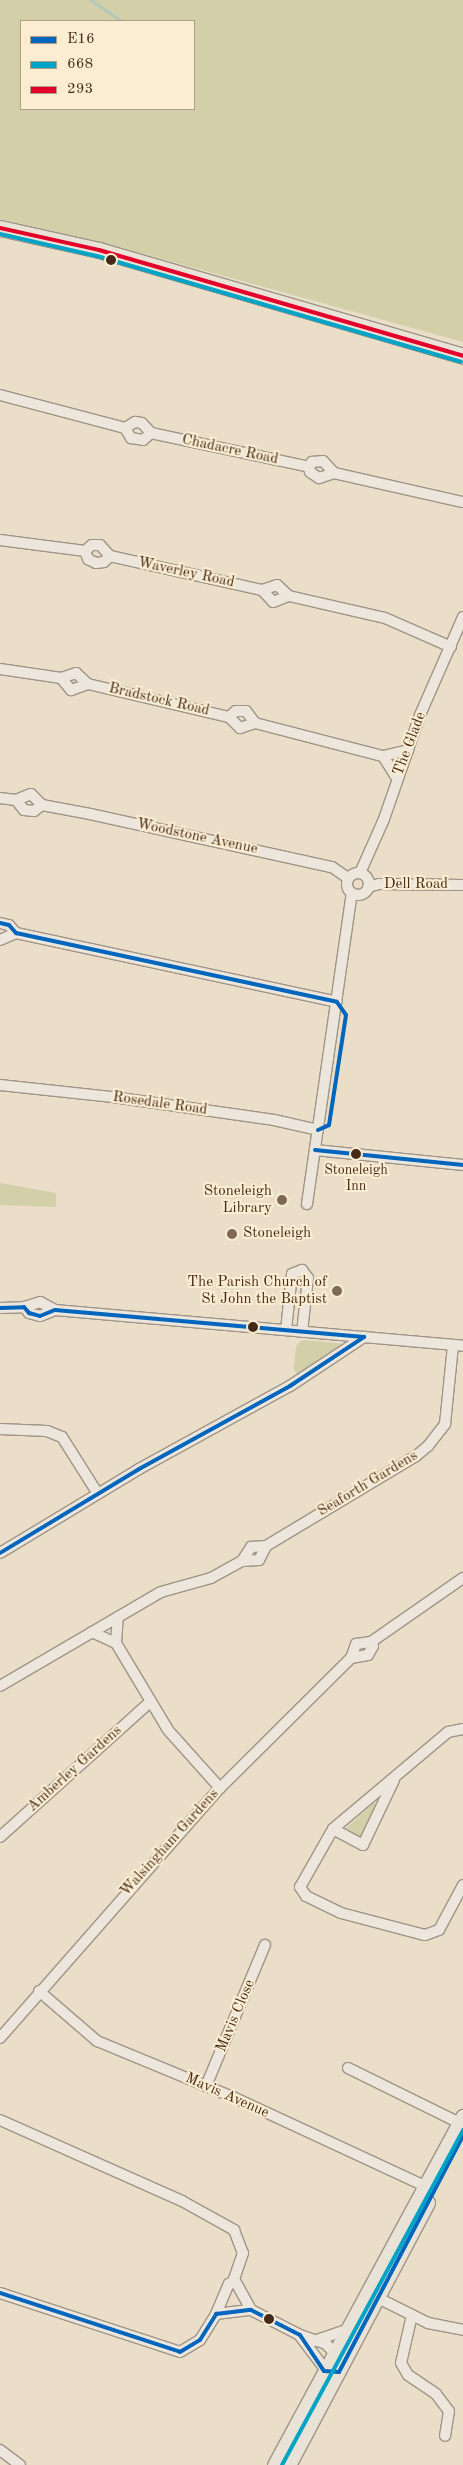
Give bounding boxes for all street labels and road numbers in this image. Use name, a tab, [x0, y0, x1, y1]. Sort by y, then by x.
street label: Chadacre Road	[180, 431, 280, 469]
street label: Waverley Road	[136, 554, 236, 592]
street label: Bradstock Road	[107, 680, 211, 720]
street label: The Glade	[390, 710, 430, 778]
street label: Woodstone Avenue	[135, 815, 259, 859]
street label: Dell Road	[384, 876, 448, 894]
street label: Rosedale Road	[112, 1088, 208, 1120]
street label: Seaforth Gardens	[315, 1447, 421, 1521]
street label: Amberley Gardens	[24, 1722, 126, 1816]
street label: Walsingham Gardens	[117, 1786, 223, 1900]
street label: Mavis Close	[213, 1977, 259, 2055]
street label: Mavis Avenue	[182, 2070, 272, 2122]

